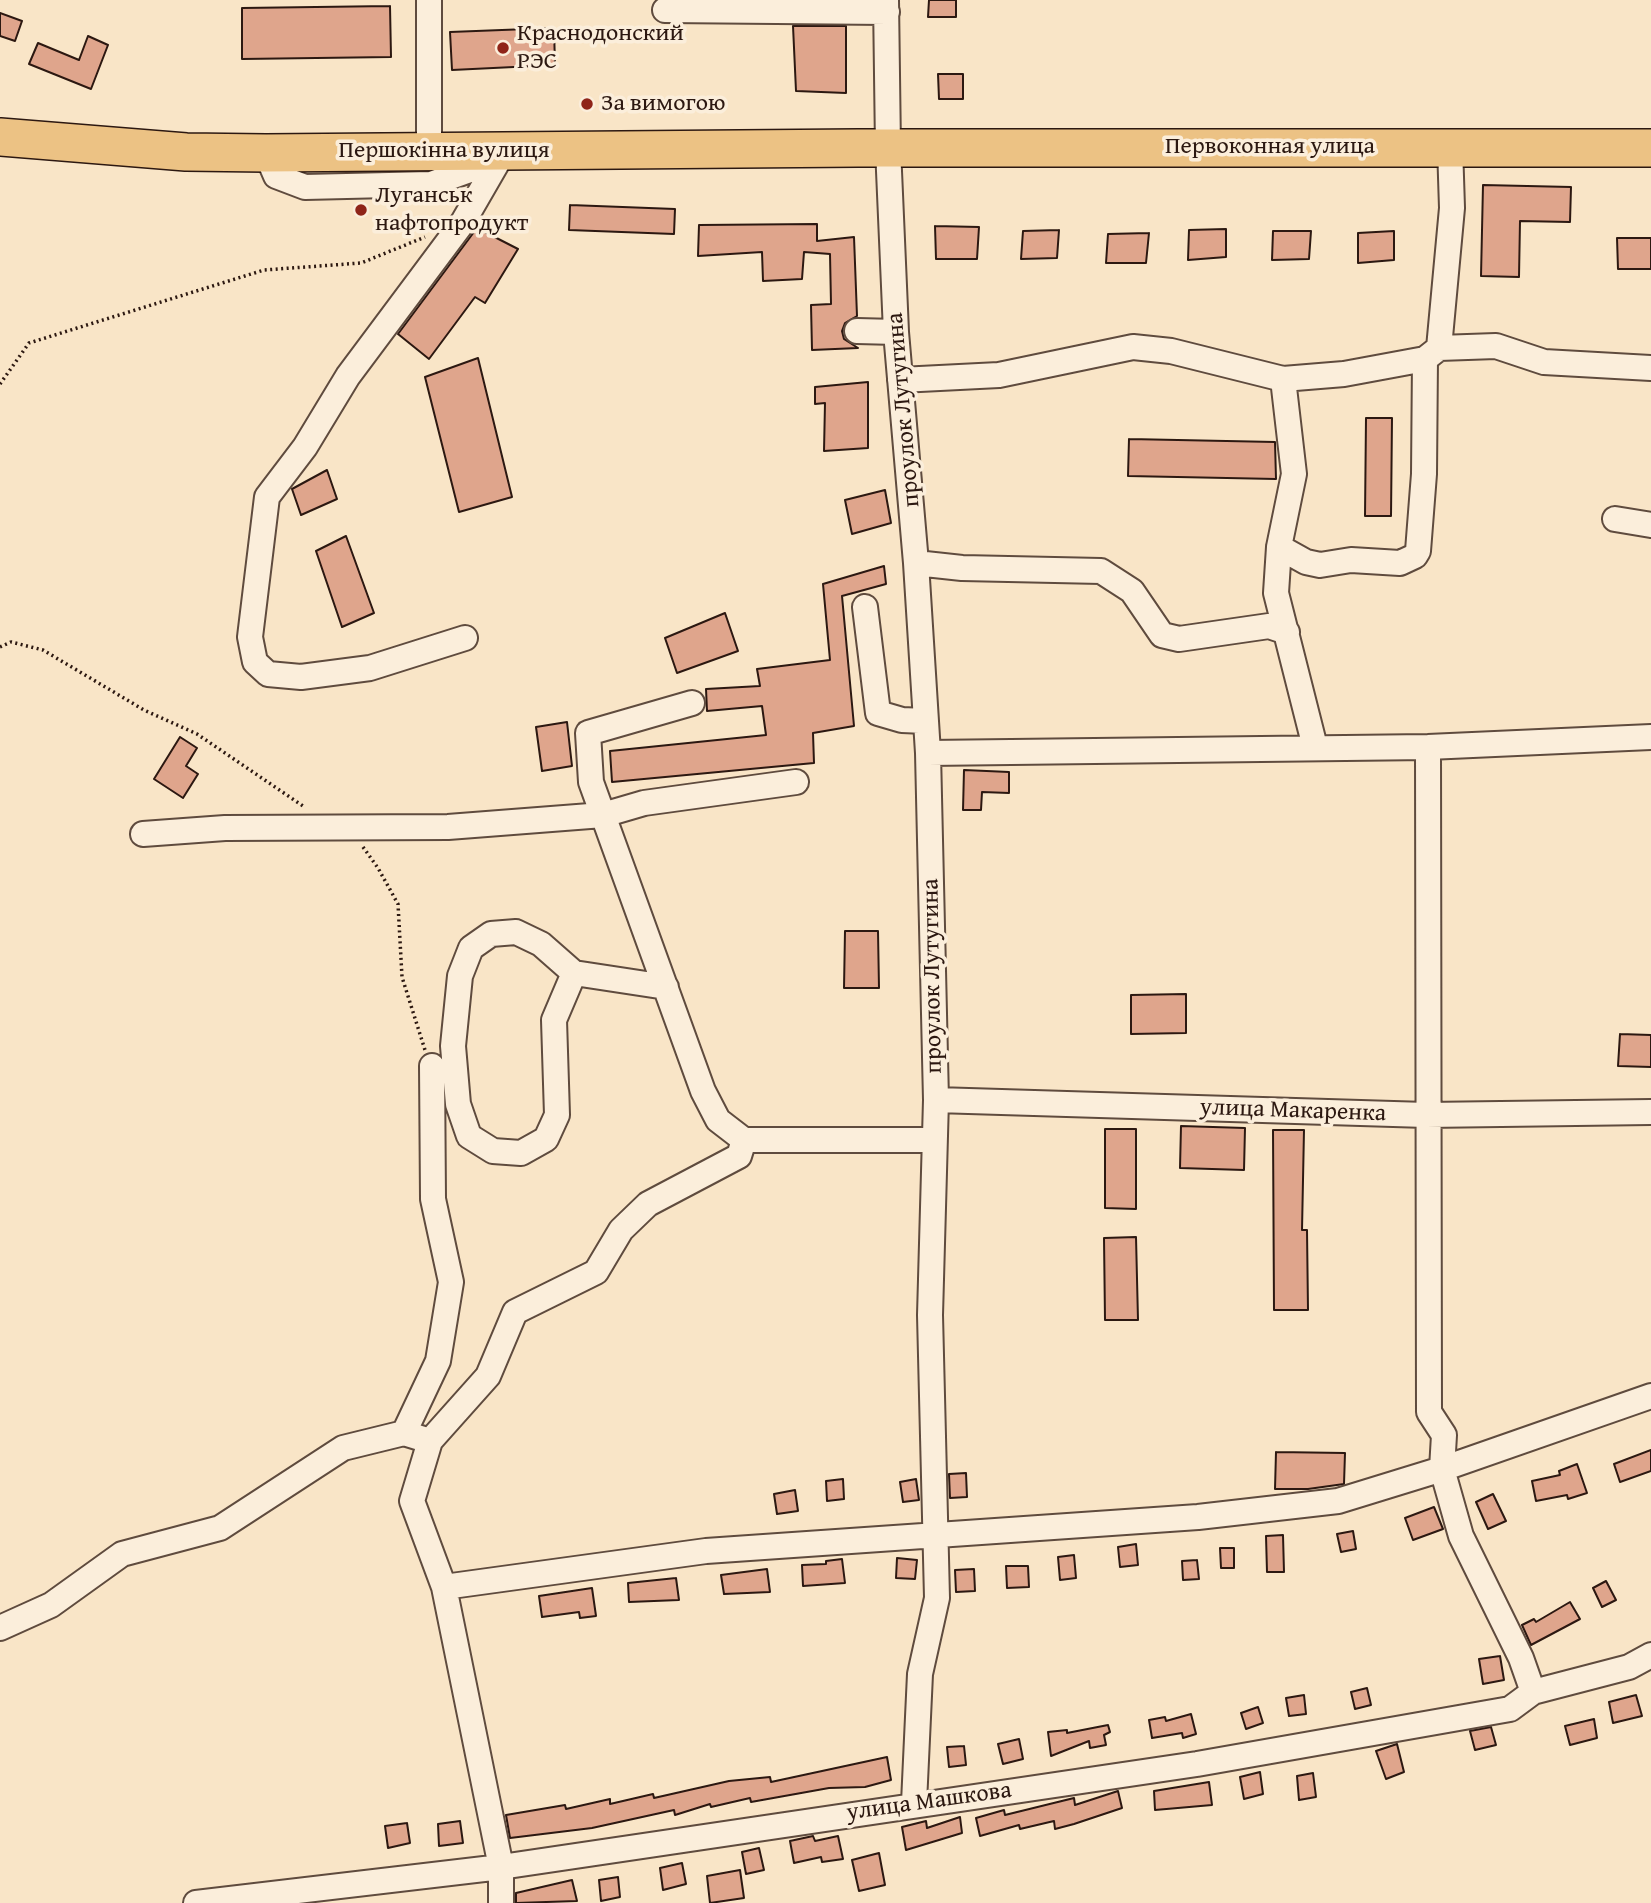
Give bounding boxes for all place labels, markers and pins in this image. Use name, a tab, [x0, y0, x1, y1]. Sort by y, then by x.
place label: Краснодонский РЭС	[517, 20, 684, 76]
marker: Краснодонский РЭС	[495, 40, 511, 56]
place label: За вимогою	[601, 90, 725, 118]
marker: За вимогою	[579, 96, 595, 112]
place label: Луганськ нафтопродукт	[375, 182, 528, 238]
marker: Луганськ нафтопродукт	[353, 202, 369, 218]

